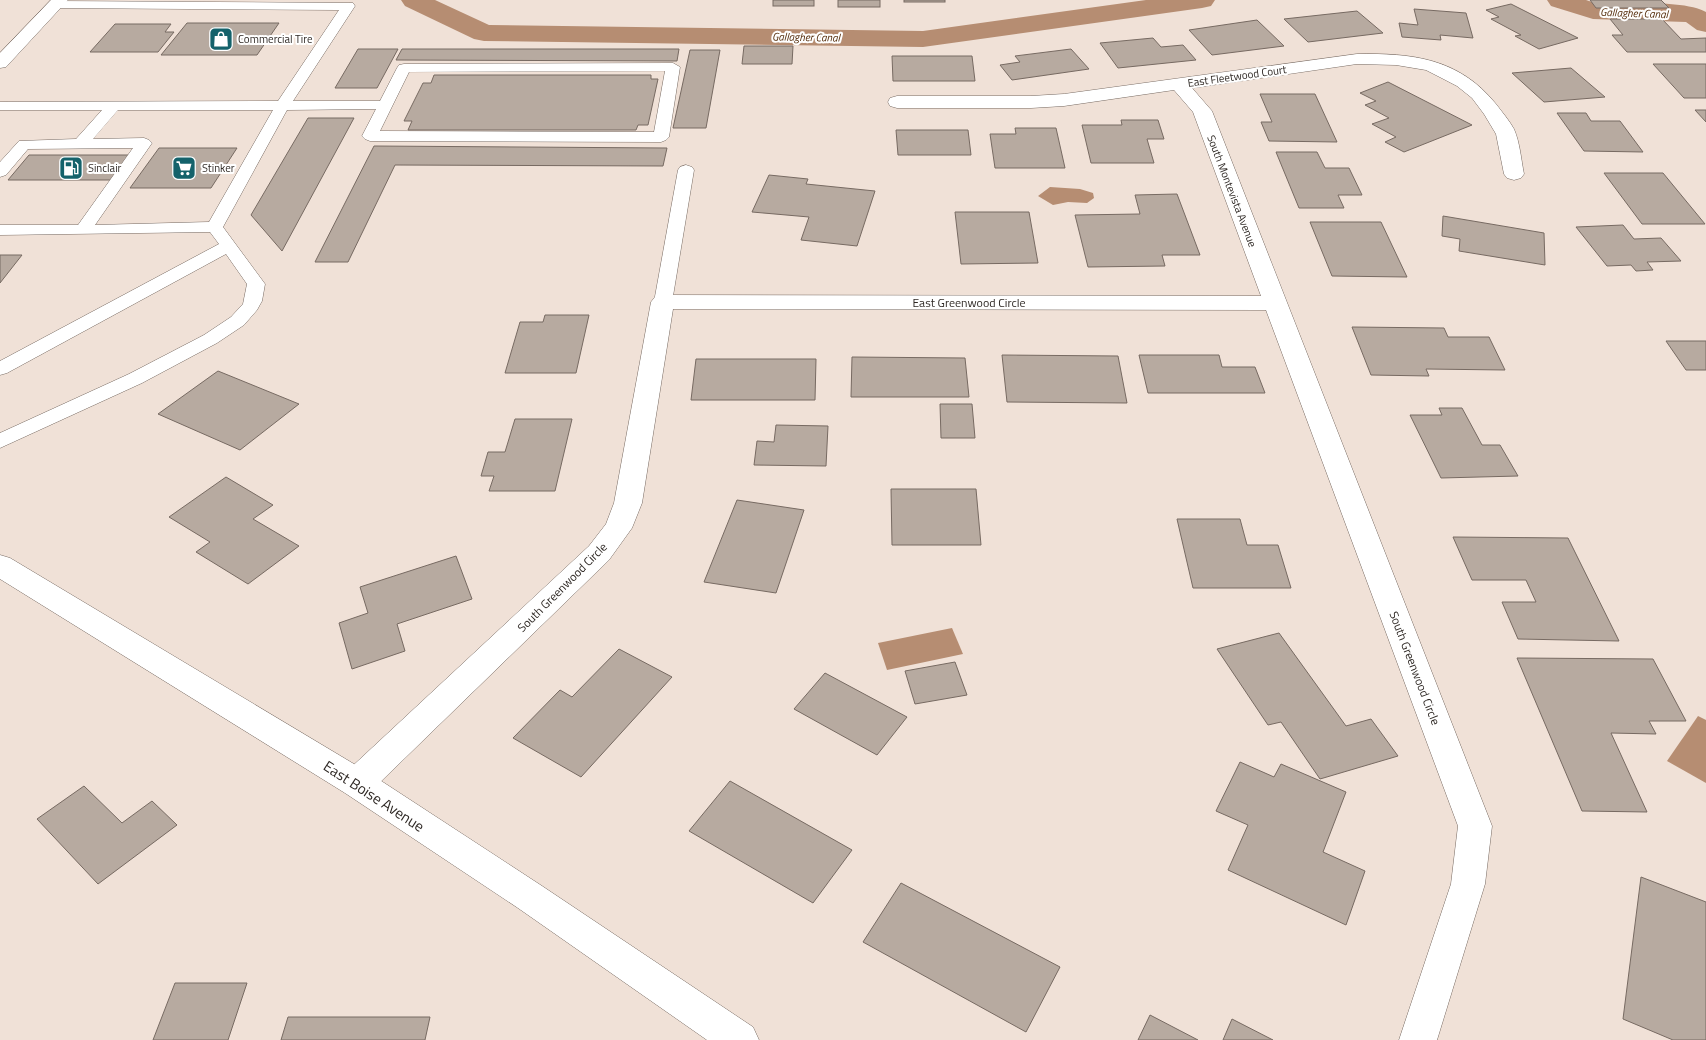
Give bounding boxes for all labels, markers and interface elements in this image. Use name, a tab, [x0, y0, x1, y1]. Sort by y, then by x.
water label: Gallagher Canal	[1600, 4, 1670, 22]
shop icon: Commercial Tire	[208, 26, 234, 52]
water label: Gallagher Canal	[772, 28, 842, 46]
place label: Commercial Tire	[238, 31, 313, 47]
street label: East Fleetwood Court	[1187, 61, 1288, 91]
street label: South Montevista Avenue	[1203, 133, 1261, 250]
fuel station icon: Sinclair	[58, 155, 84, 181]
supermarket icon: Stinker	[171, 155, 197, 181]
place label: Sinclair	[88, 160, 122, 176]
place label: Stinker	[202, 160, 235, 176]
street label: East Greenwood Circle	[912, 293, 1026, 312]
street label: South Greenwood Circle	[513, 538, 611, 636]
street label: South Greenwood Circle	[1385, 608, 1445, 728]
street label: East Boise Avenue	[319, 755, 429, 837]

